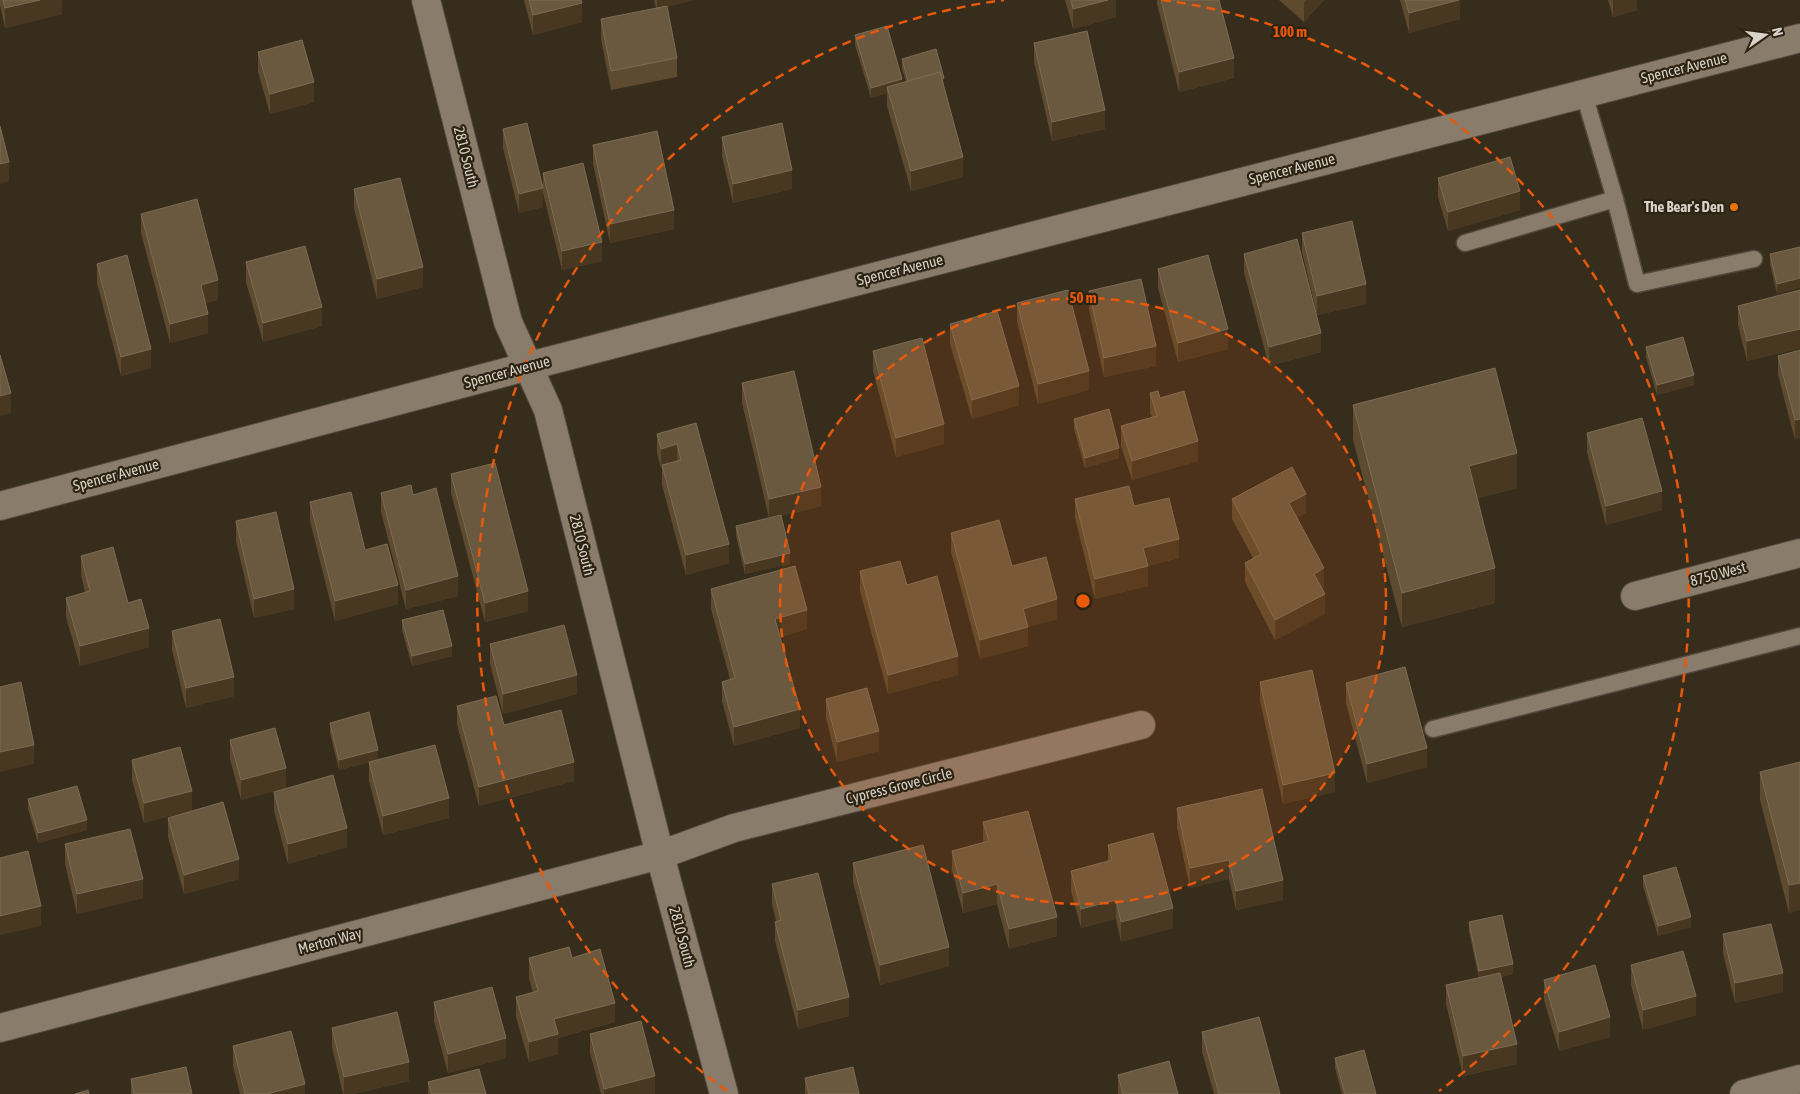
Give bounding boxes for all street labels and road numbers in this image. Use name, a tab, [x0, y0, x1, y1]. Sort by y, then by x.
street label: Spencer Avenue	[1639, 49, 1729, 86]
street label: 2810 South	[451, 125, 482, 189]
street label: Spencer Avenue	[1247, 150, 1337, 187]
street label: Spencer Avenue	[855, 251, 945, 288]
street label: Spencer Avenue	[462, 352, 552, 391]
street label: Spencer Avenue	[71, 455, 161, 494]
street label: 2810 South	[567, 513, 598, 577]
street label: 8750 West	[1688, 558, 1748, 589]
street label: Cypress Grove Circle	[844, 764, 954, 807]
street label: 2810 South	[666, 905, 699, 969]
street label: Merton Way	[296, 924, 364, 957]

